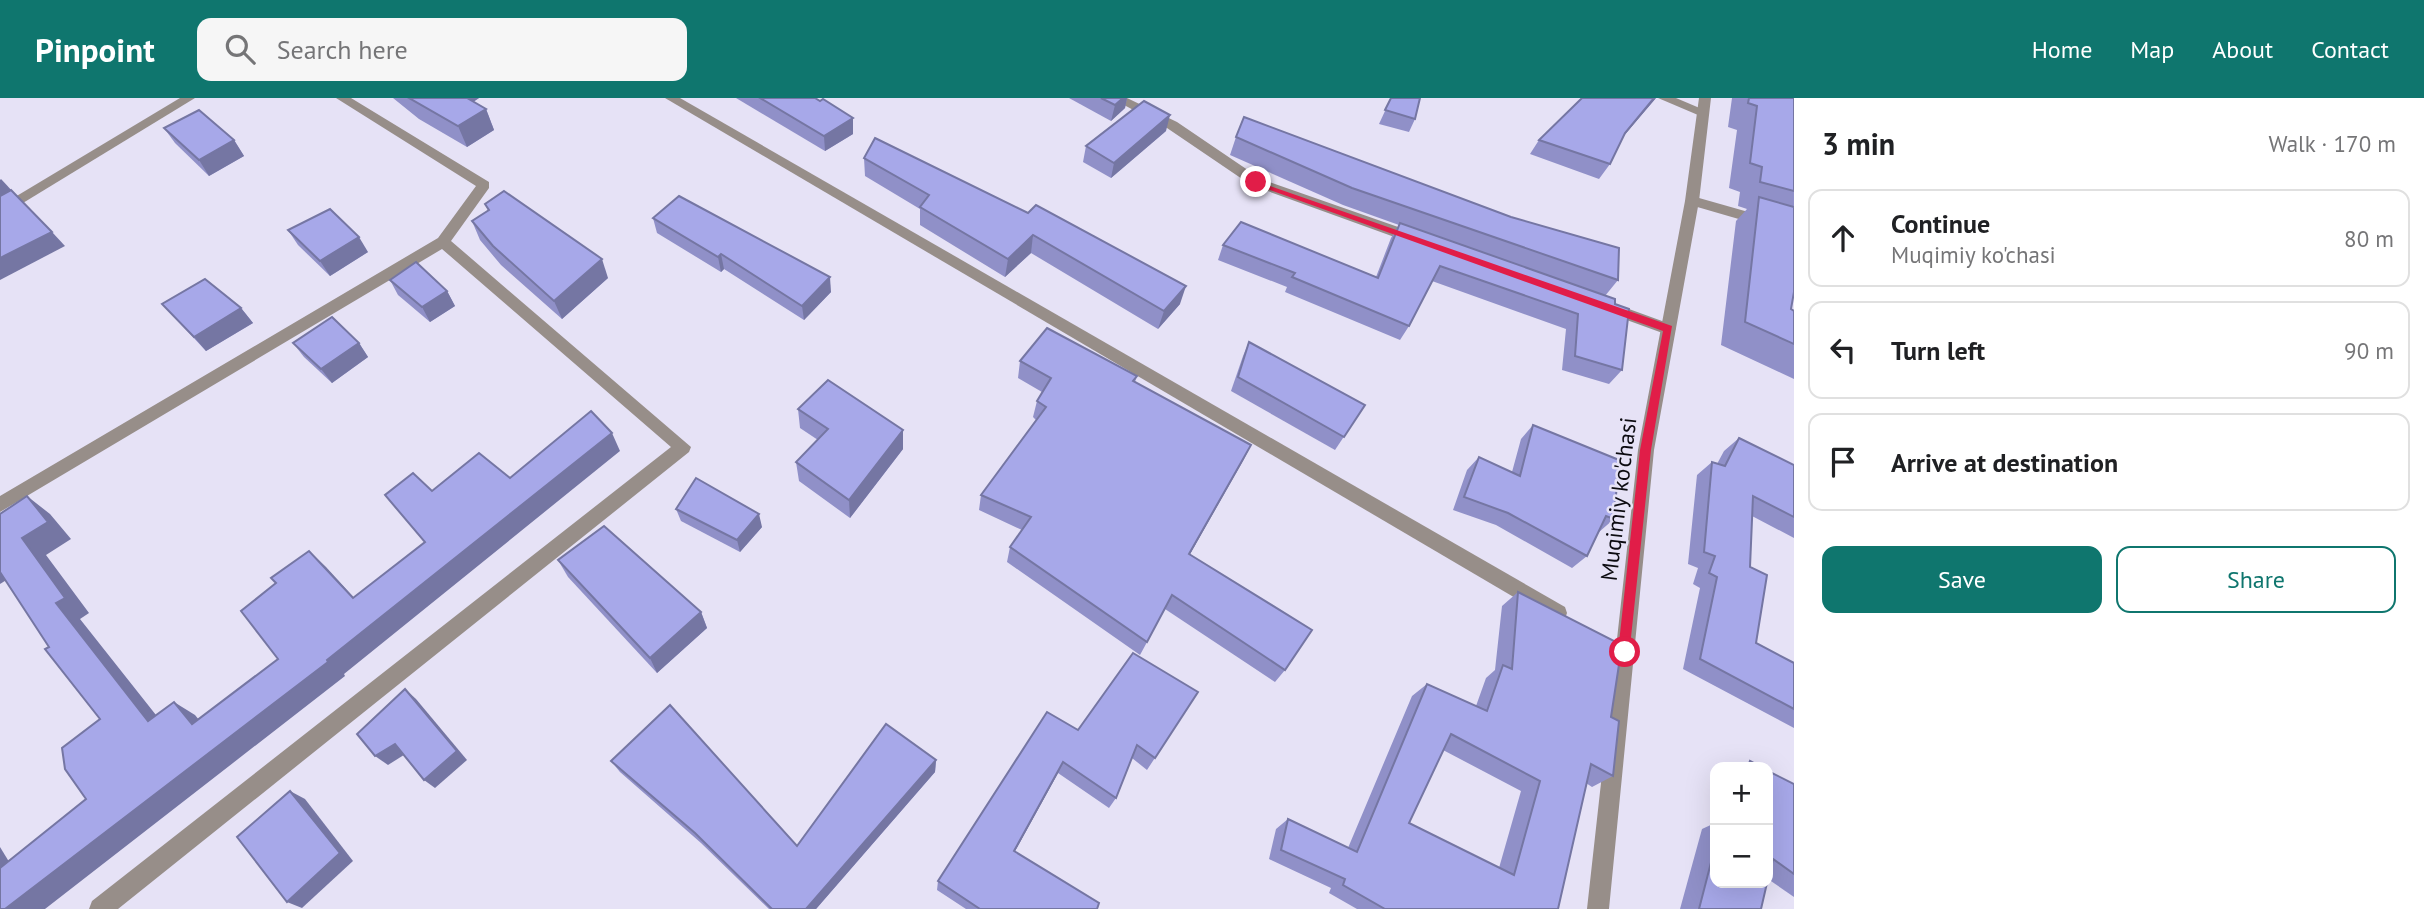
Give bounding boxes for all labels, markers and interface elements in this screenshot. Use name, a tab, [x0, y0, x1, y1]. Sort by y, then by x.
search box	[197, 18, 687, 81]
text: Pinpoint	[35, 28, 155, 71]
icon: search	[221, 30, 259, 68]
text: Search here	[277, 33, 408, 66]
text: Home	[2032, 34, 2092, 65]
text: Map	[2130, 34, 2174, 65]
text: About	[2212, 34, 2273, 65]
text: Contact	[2311, 34, 2389, 65]
text: 3 min	[1822, 124, 1895, 163]
text: Walk · 170 m	[2269, 129, 2396, 158]
route end	[1240, 166, 1271, 197]
text: Continue	[1891, 207, 1990, 240]
icon: ahead	[1824, 219, 1862, 257]
text: 80 m	[2344, 224, 2394, 253]
text: Muqimiy ko'chasi	[1891, 240, 2056, 269]
icon: left	[1824, 331, 1862, 369]
text: Turn left	[1891, 334, 1985, 367]
text: 90 m	[2344, 336, 2394, 365]
street label: Muqimiy ko'chasi	[1594, 415, 1642, 583]
icon: arrive	[1824, 443, 1862, 481]
text: Arrive at destination	[1891, 446, 2118, 479]
button: Save	[1822, 546, 2102, 613]
button: Share	[2116, 546, 2396, 613]
route start	[1609, 636, 1640, 667]
map controls	[1710, 762, 1773, 888]
button: +	[1710, 762, 1773, 825]
button: −	[1710, 825, 1773, 888]

